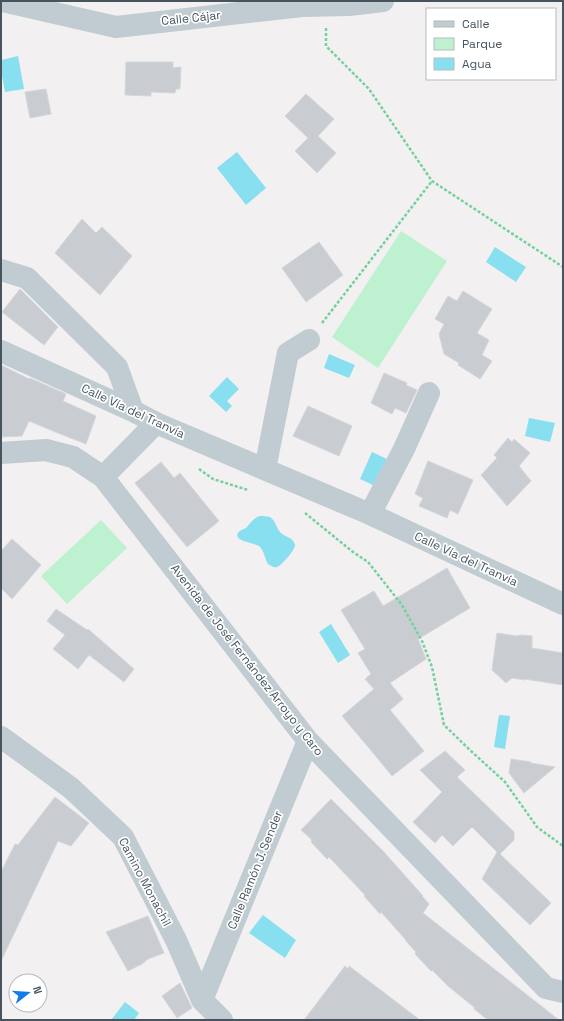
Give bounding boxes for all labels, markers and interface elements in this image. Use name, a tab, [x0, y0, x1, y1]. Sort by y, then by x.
street label: Calle Cájar	[160, 7, 222, 29]
legend	[426, 8, 556, 80]
text: Calle	[462, 16, 490, 32]
text: Parque	[462, 36, 502, 52]
text: Agua	[462, 56, 492, 72]
street label: Calle Vía del Tranvía	[79, 380, 187, 442]
street label: Calle Vía del Tranvía	[412, 528, 520, 590]
street label: Avenida de José Fernández Arroyo y Caro	[167, 561, 327, 759]
street label: Calle Ramón J. Sender	[224, 808, 286, 932]
street label: Camino Monachil	[115, 835, 175, 929]
north arrow	[8, 973, 48, 1013]
text: N	[30, 985, 45, 996]

